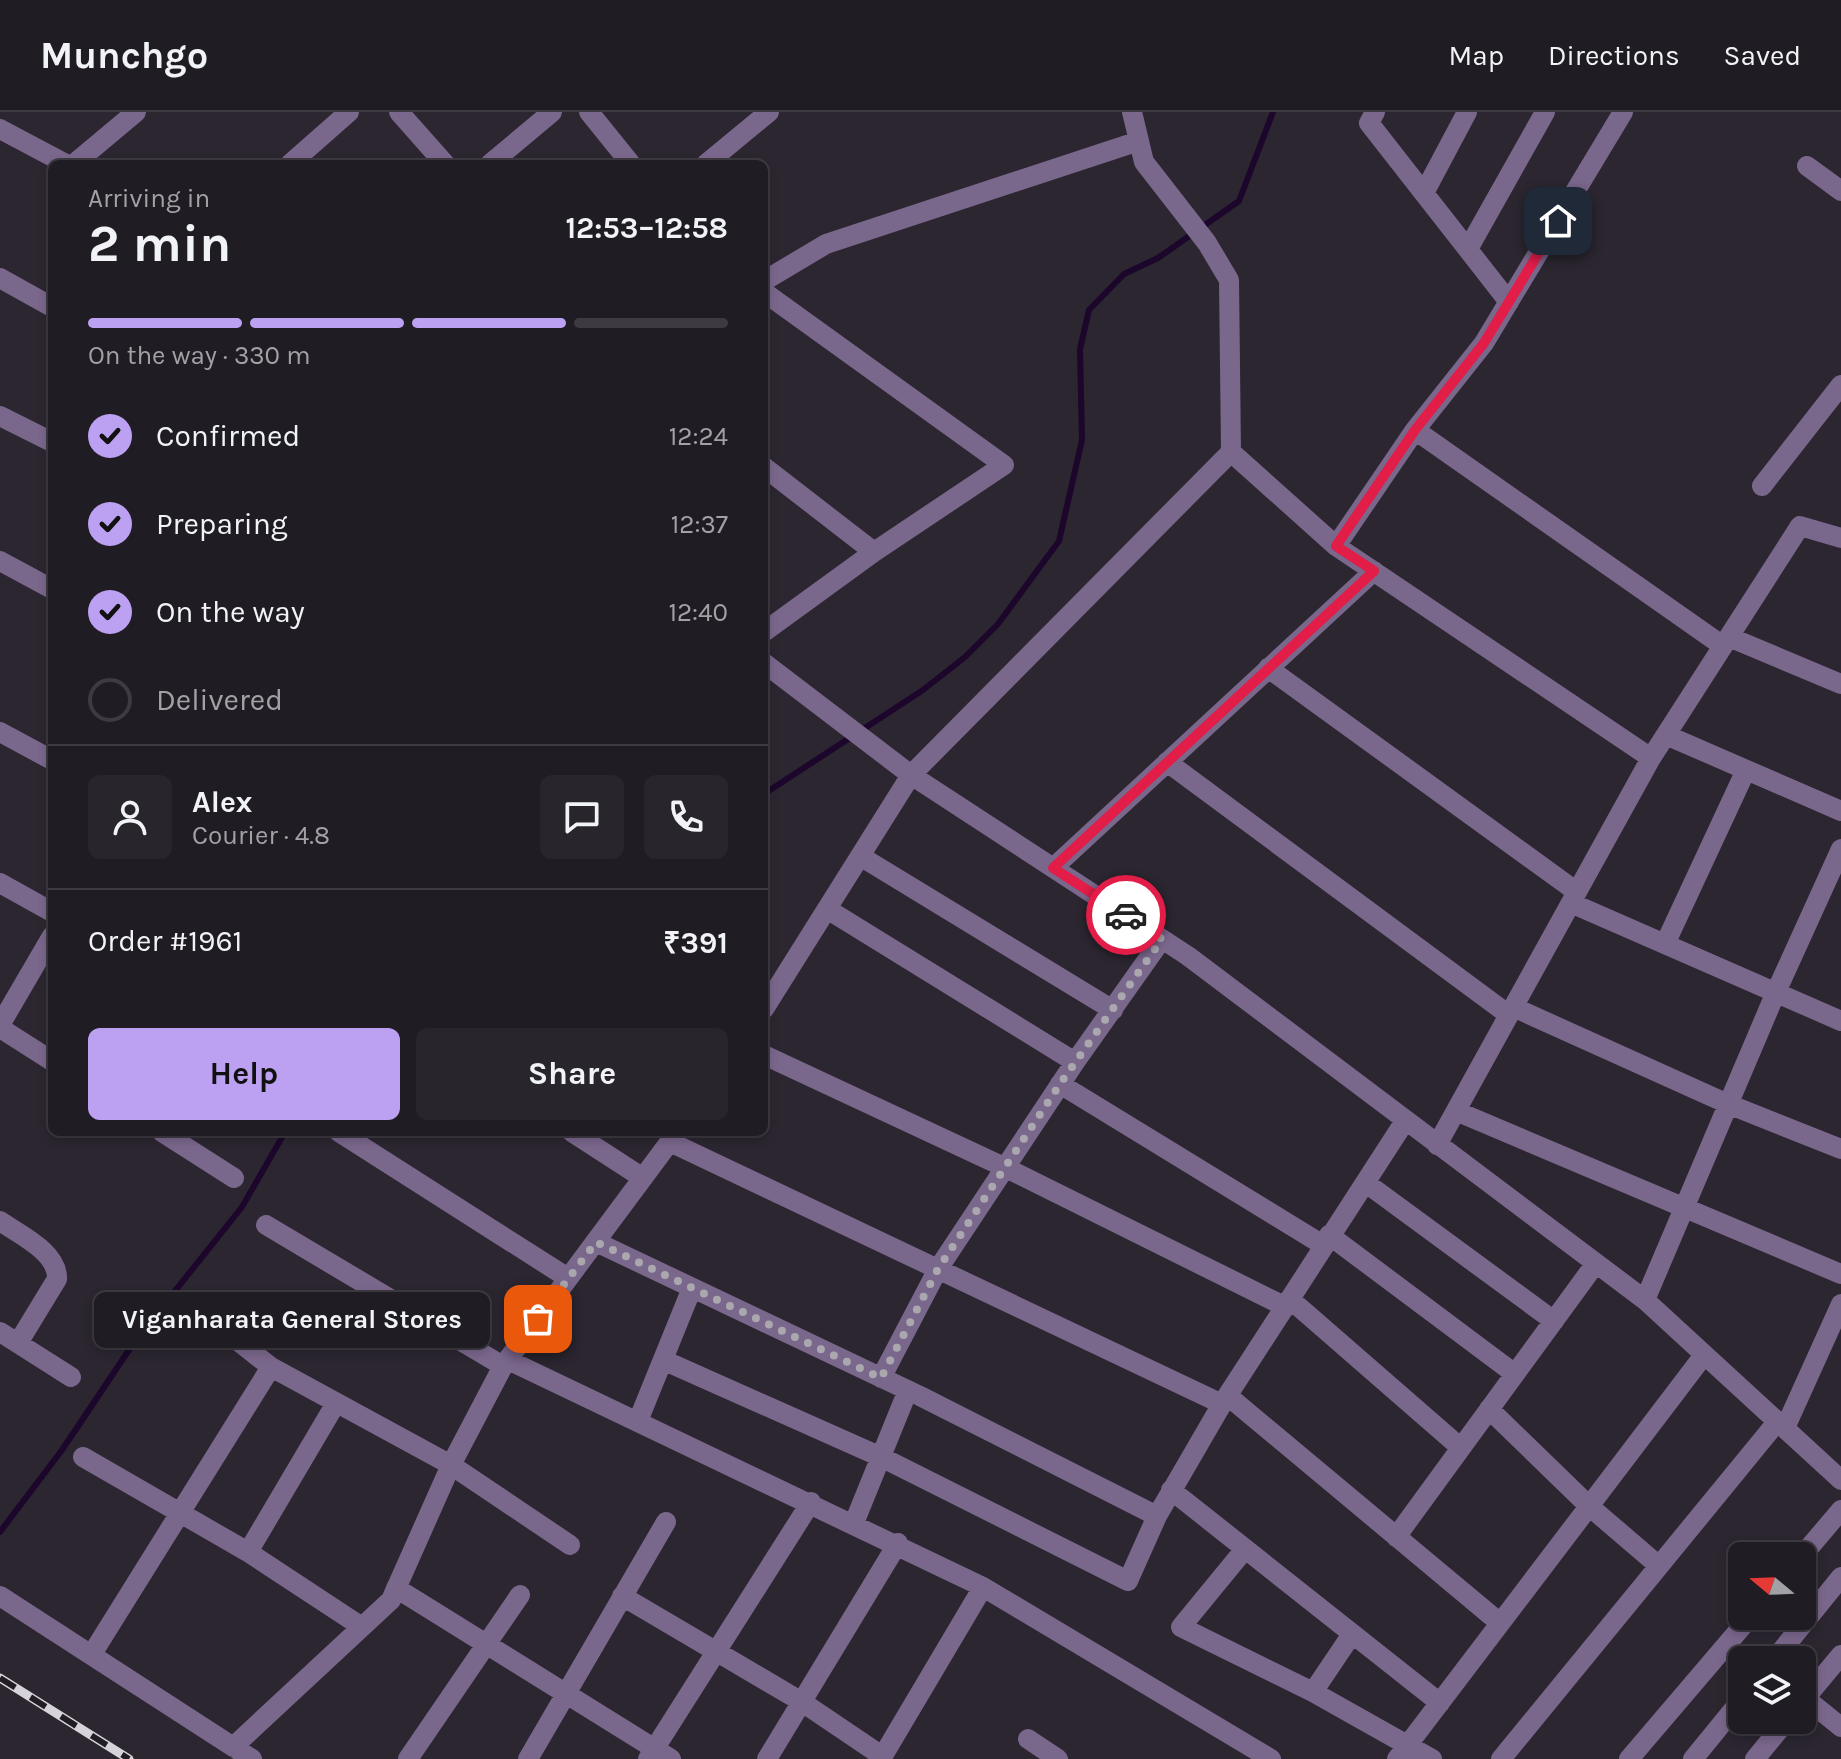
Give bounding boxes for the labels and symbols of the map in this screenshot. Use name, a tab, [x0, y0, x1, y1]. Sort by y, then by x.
pin	[1524, 187, 1592, 255]
courier	[1086, 875, 1166, 955]
pin	[504, 1285, 572, 1353]
callout: Viganharata General Stores	[94, 1291, 490, 1347]
north arrow	[1728, 1542, 1816, 1630]

